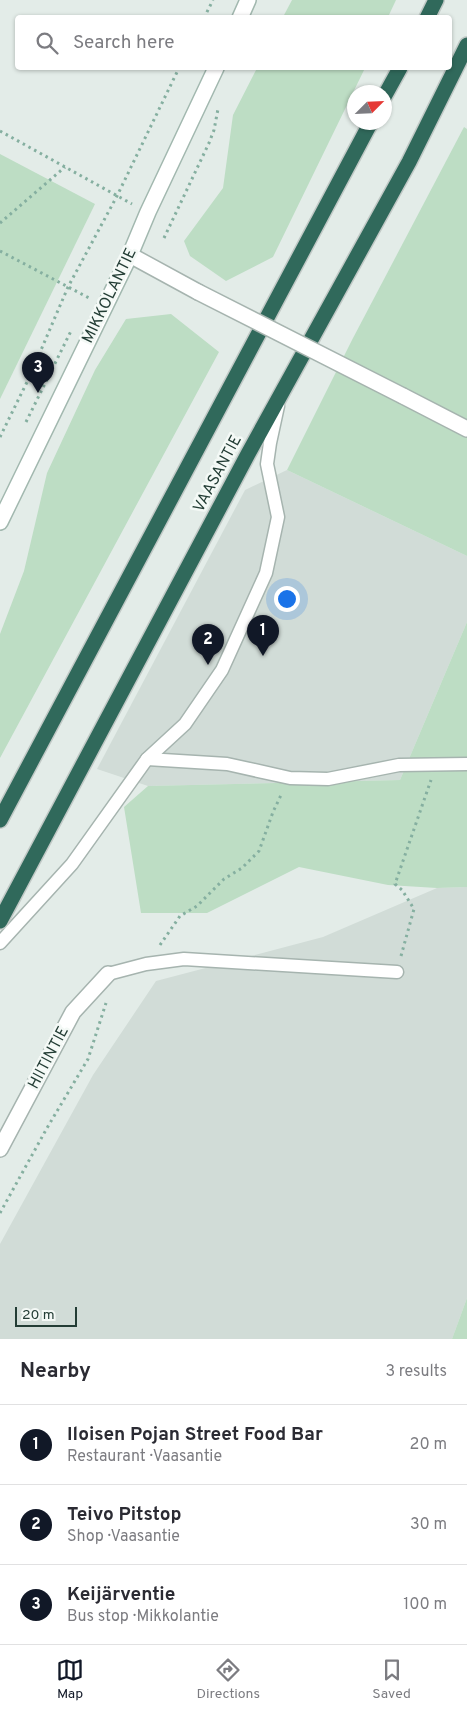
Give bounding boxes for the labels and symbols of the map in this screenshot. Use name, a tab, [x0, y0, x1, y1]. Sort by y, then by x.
north arrow	[347, 85, 392, 130]
street label: MIKKOLANTIE	[78, 245, 142, 347]
pin: 3	[22, 352, 54, 393]
street label: VAASANTIE	[189, 432, 247, 516]
your location	[274, 586, 300, 612]
pin: 1	[247, 615, 279, 656]
pin: 2	[192, 624, 224, 665]
street label: HIITINTIE	[24, 1023, 74, 1093]
scale bar	[15, 1304, 78, 1327]

